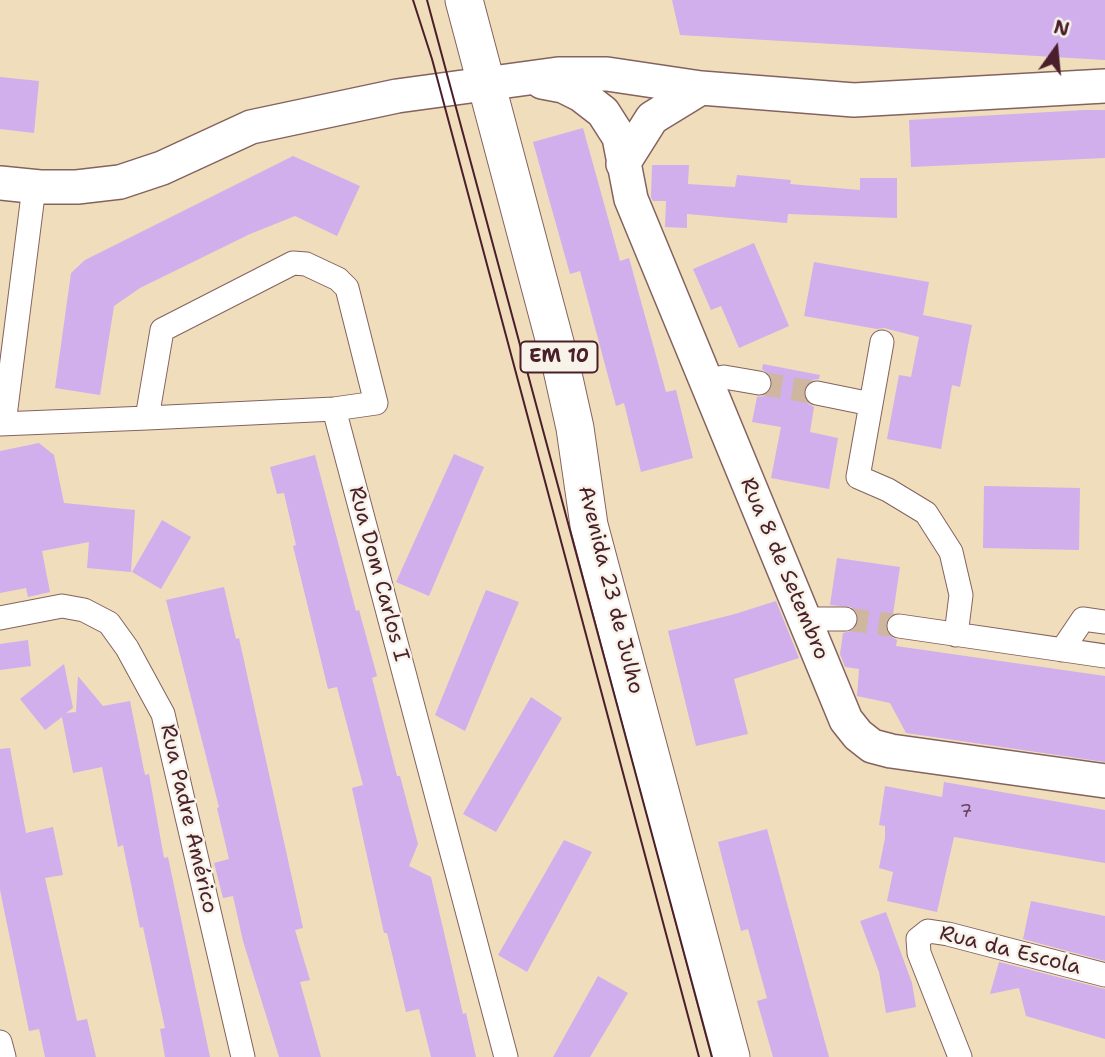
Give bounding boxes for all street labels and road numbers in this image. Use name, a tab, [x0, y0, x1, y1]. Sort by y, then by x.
road number: EM 10	[520, 342, 598, 372]
street label: Rua 8 de Setembro	[734, 474, 834, 664]
street label: Avenida 23 de Julho	[572, 483, 648, 697]
street label: Rua Dom Carlos I	[343, 484, 413, 664]
street label: Rua Padre Américo	[154, 722, 222, 916]
street label: Rua da Escola	[937, 921, 1083, 981]

